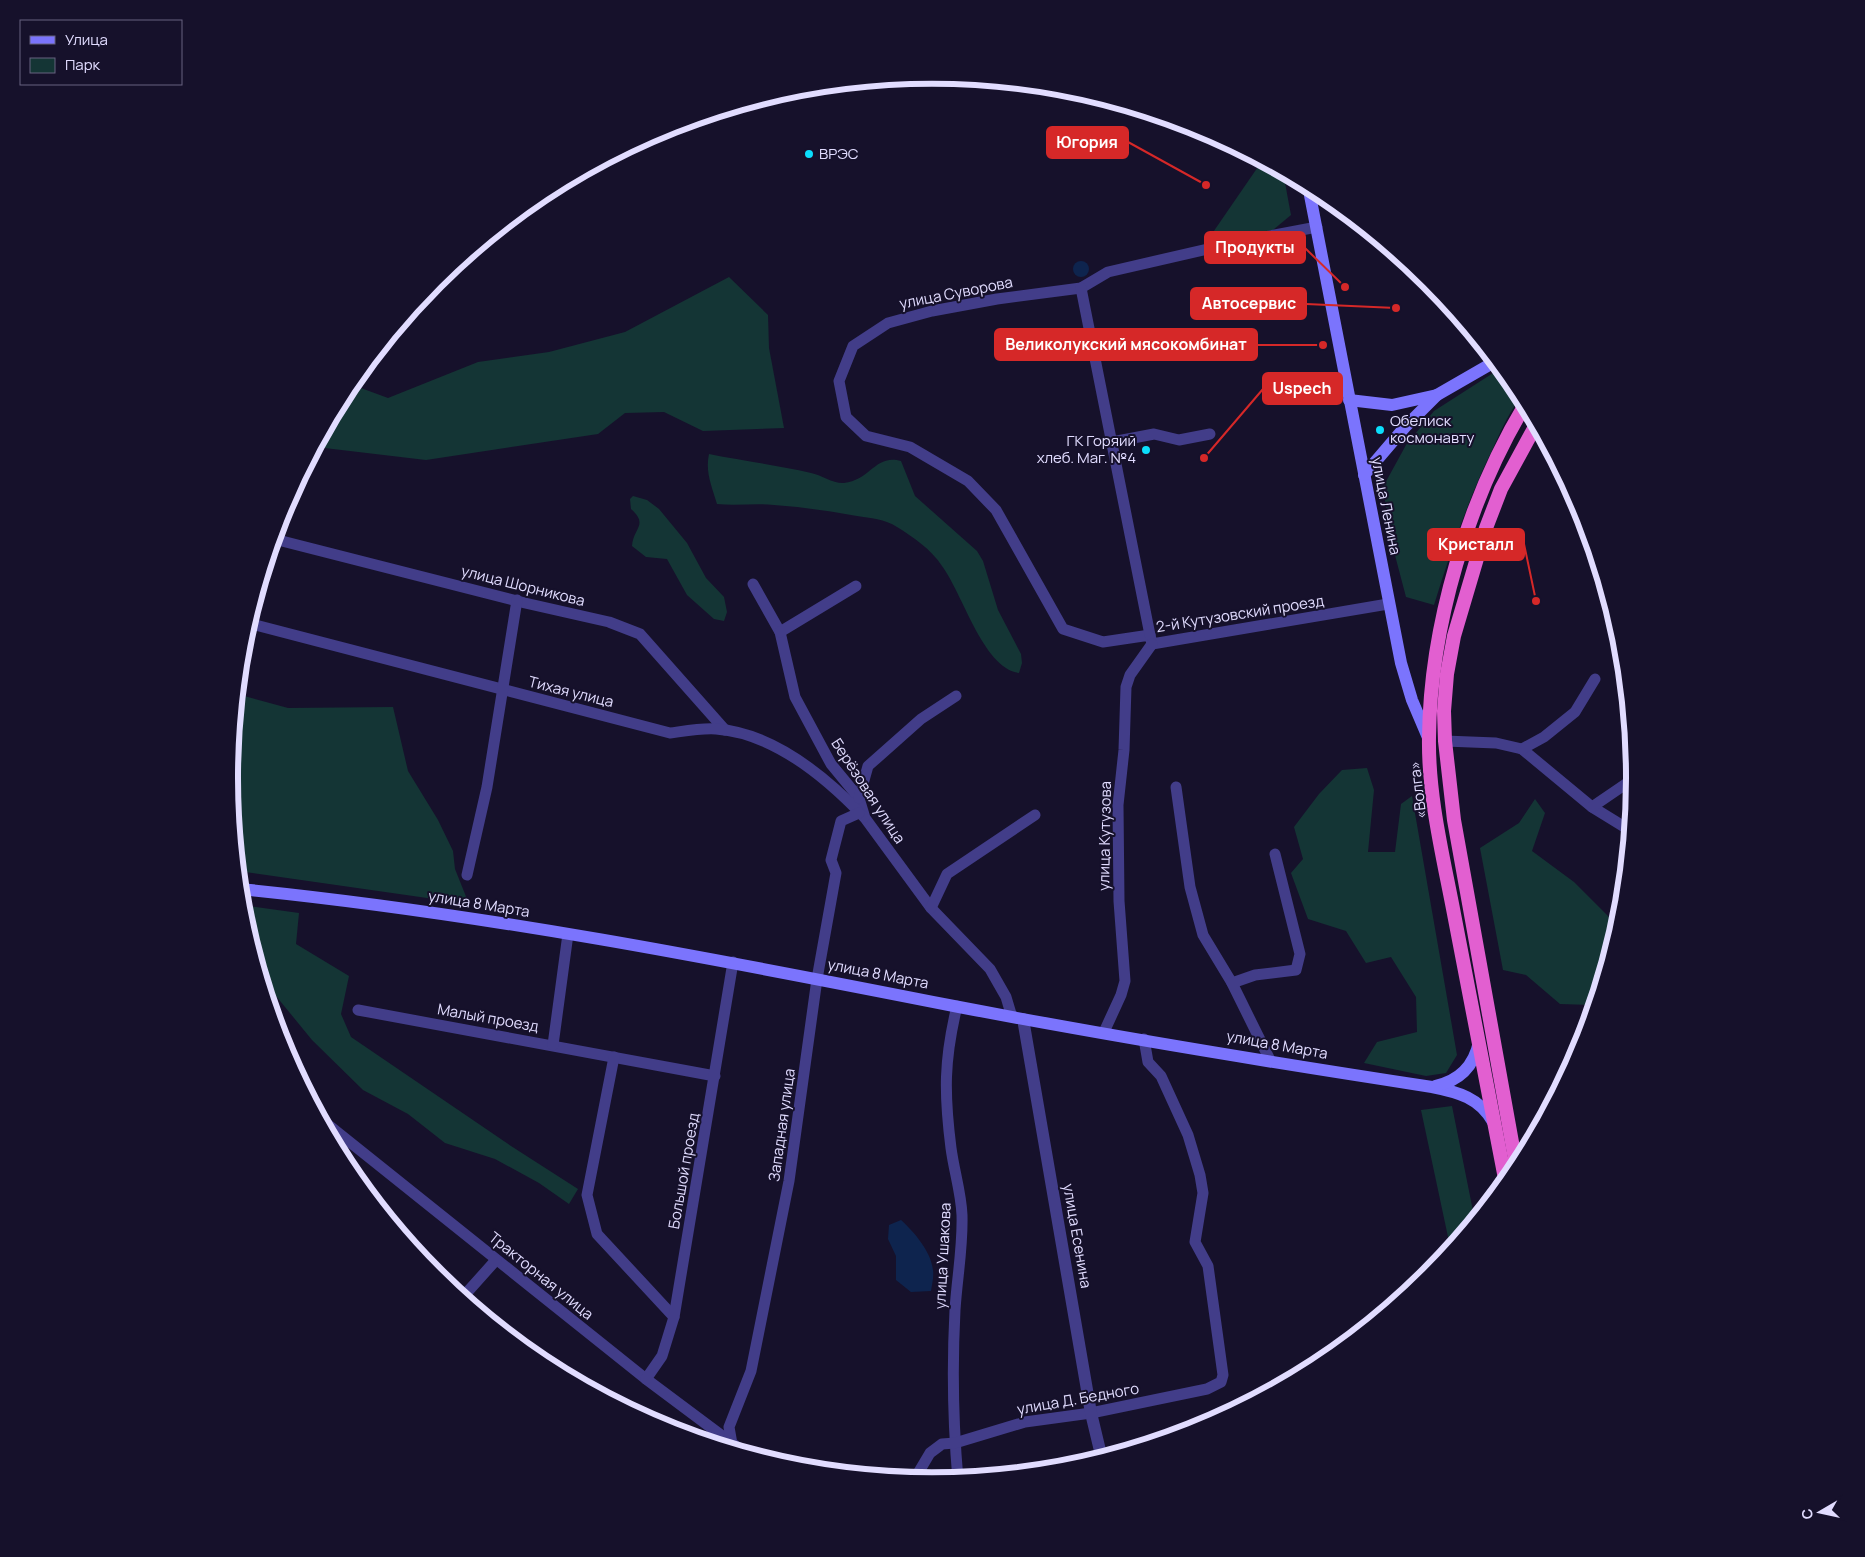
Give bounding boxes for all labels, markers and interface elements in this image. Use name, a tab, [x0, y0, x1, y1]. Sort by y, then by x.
legend	[20, 20, 182, 85]
text: Улица	[65, 29, 108, 50]
text: Парк	[65, 54, 101, 75]
callout: Югория	[1047, 127, 1128, 158]
text: Югория	[1056, 131, 1118, 153]
place label: ВРЭС	[819, 143, 859, 164]
marker: ВРЭС	[803, 148, 815, 160]
callout: Продукты	[1205, 232, 1305, 263]
text: Продукты	[1215, 236, 1295, 258]
street label: улица Суворова	[897, 271, 1014, 314]
callout: Автосервис	[1191, 288, 1306, 319]
text: Автосервис	[1202, 292, 1296, 314]
callout: Великолукский мясокомбинат	[995, 329, 1257, 360]
text: Великолукский мясокомбинат	[1005, 333, 1247, 355]
callout: Uspech	[1263, 373, 1342, 404]
text: Uspech	[1273, 377, 1331, 399]
place label: Обелиск космонавту	[1390, 410, 1474, 448]
marker: Обелиск космонавту	[1374, 424, 1386, 436]
place label: ГК Горяий хлеб. Маг. №4	[1037, 430, 1136, 468]
marker: ГК Горяий хлеб. Маг. №4	[1140, 444, 1152, 456]
street label: улица Ленина	[1367, 455, 1406, 557]
callout: Кристалл	[1428, 529, 1524, 560]
text: Кристалл	[1438, 533, 1514, 555]
street label: улица Шорникова	[459, 560, 587, 611]
street label: 2-й Кутузовский проезд	[1155, 590, 1325, 637]
street label: Тихая улица	[526, 671, 616, 712]
street label: Берёзовая улица	[826, 734, 910, 847]
street label: «Волга»	[1404, 760, 1431, 820]
street label: улица Кутузова	[1093, 781, 1116, 891]
street label: улица 8 Марта	[427, 885, 531, 922]
street label: улица 8 Марта	[826, 953, 930, 994]
street label: Малый проезд	[436, 998, 540, 1037]
street label: улица 8 Марта	[1225, 1025, 1329, 1064]
street label: Западная улица	[763, 1067, 800, 1183]
street label: Большой проезд	[663, 1111, 704, 1231]
street label: улица Есенина	[1058, 1182, 1097, 1290]
street label: улица Ушакова	[929, 1202, 956, 1310]
street label: Тракторная улица	[485, 1227, 598, 1324]
street label: улица Д. Бедного	[1015, 1377, 1141, 1420]
north arrow	[1795, 1487, 1845, 1537]
text: С	[1796, 1508, 1817, 1521]

